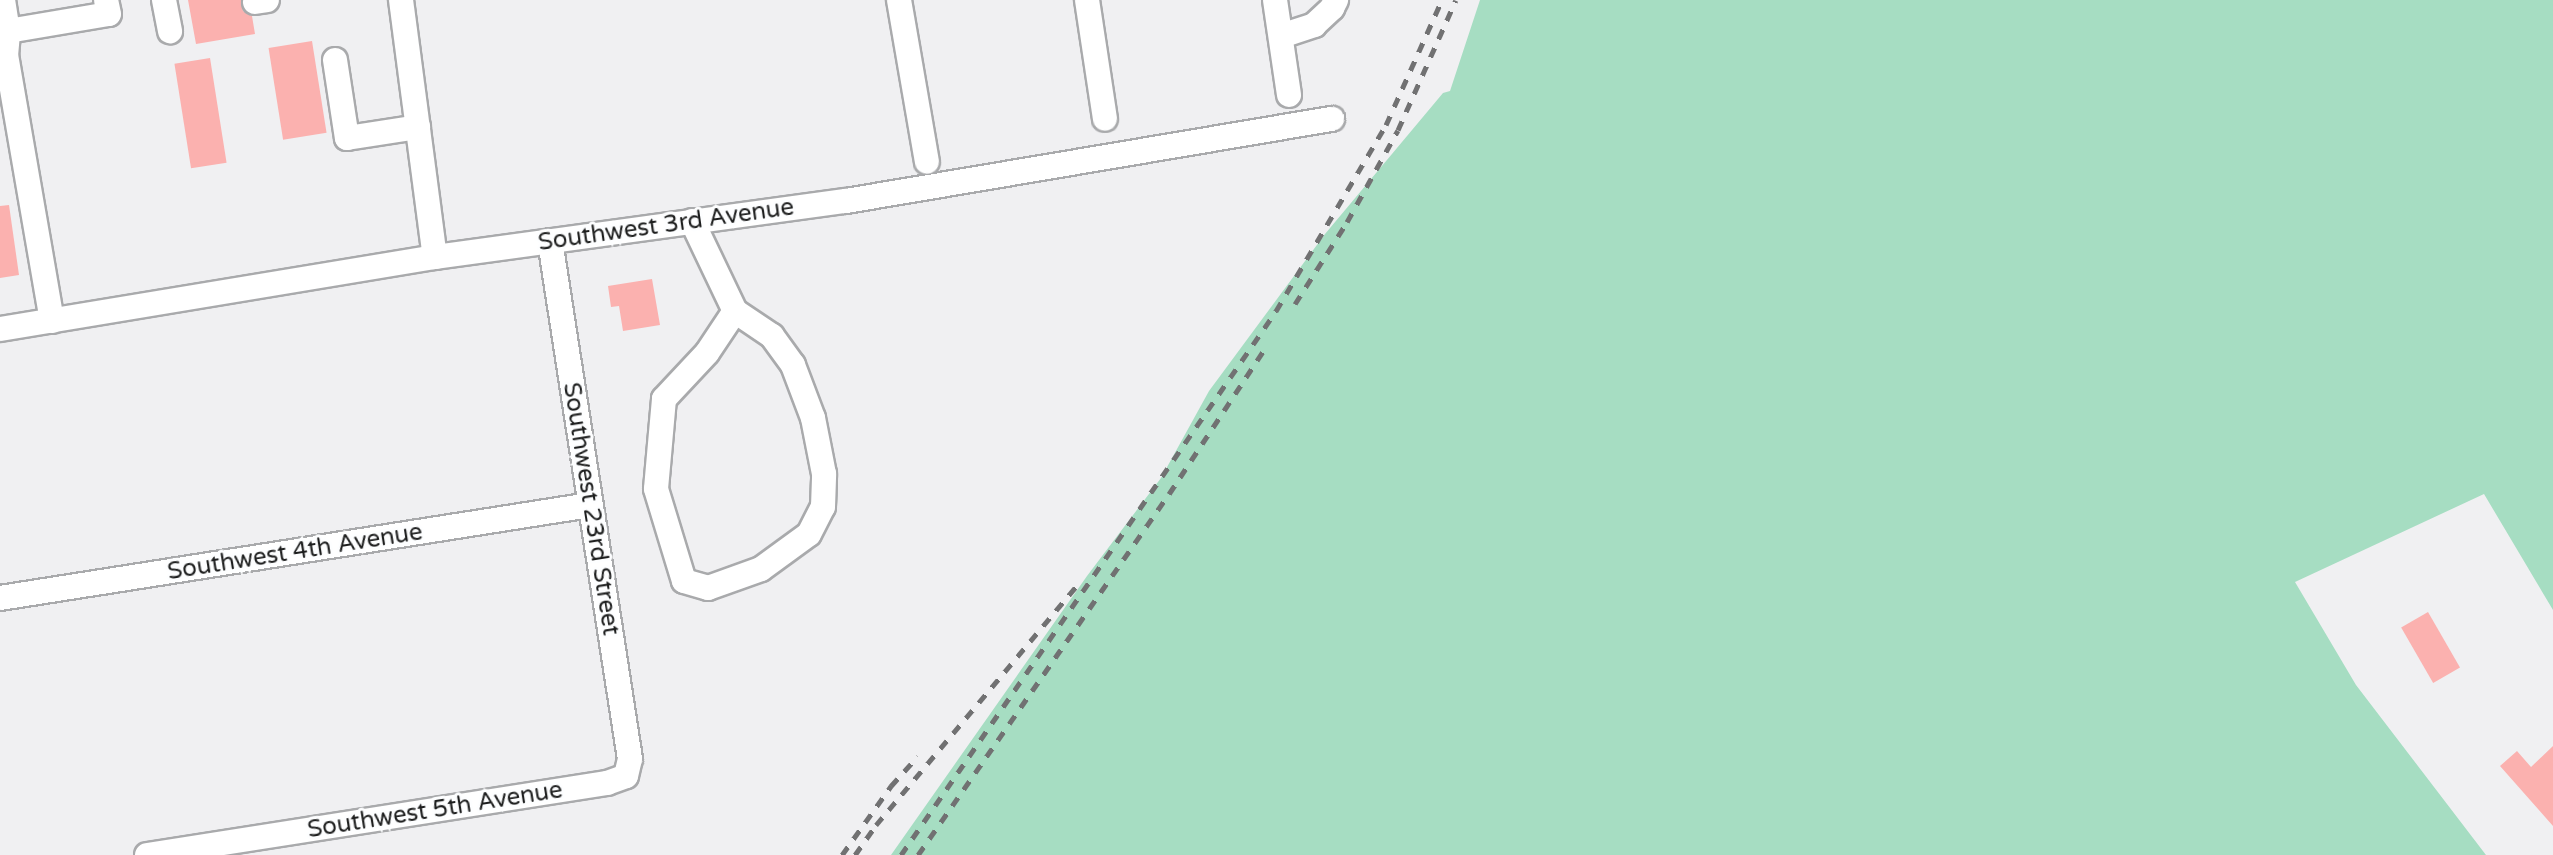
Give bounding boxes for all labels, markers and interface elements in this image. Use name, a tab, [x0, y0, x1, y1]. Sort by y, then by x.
street label: Southwest 3rd Avenue	[536, 193, 796, 257]
street label: Southwest 23rd Street	[557, 380, 625, 638]
street label: Southwest 4th Avenue	[165, 518, 425, 586]
street label: Southwest 5th Avenue	[305, 776, 565, 844]

